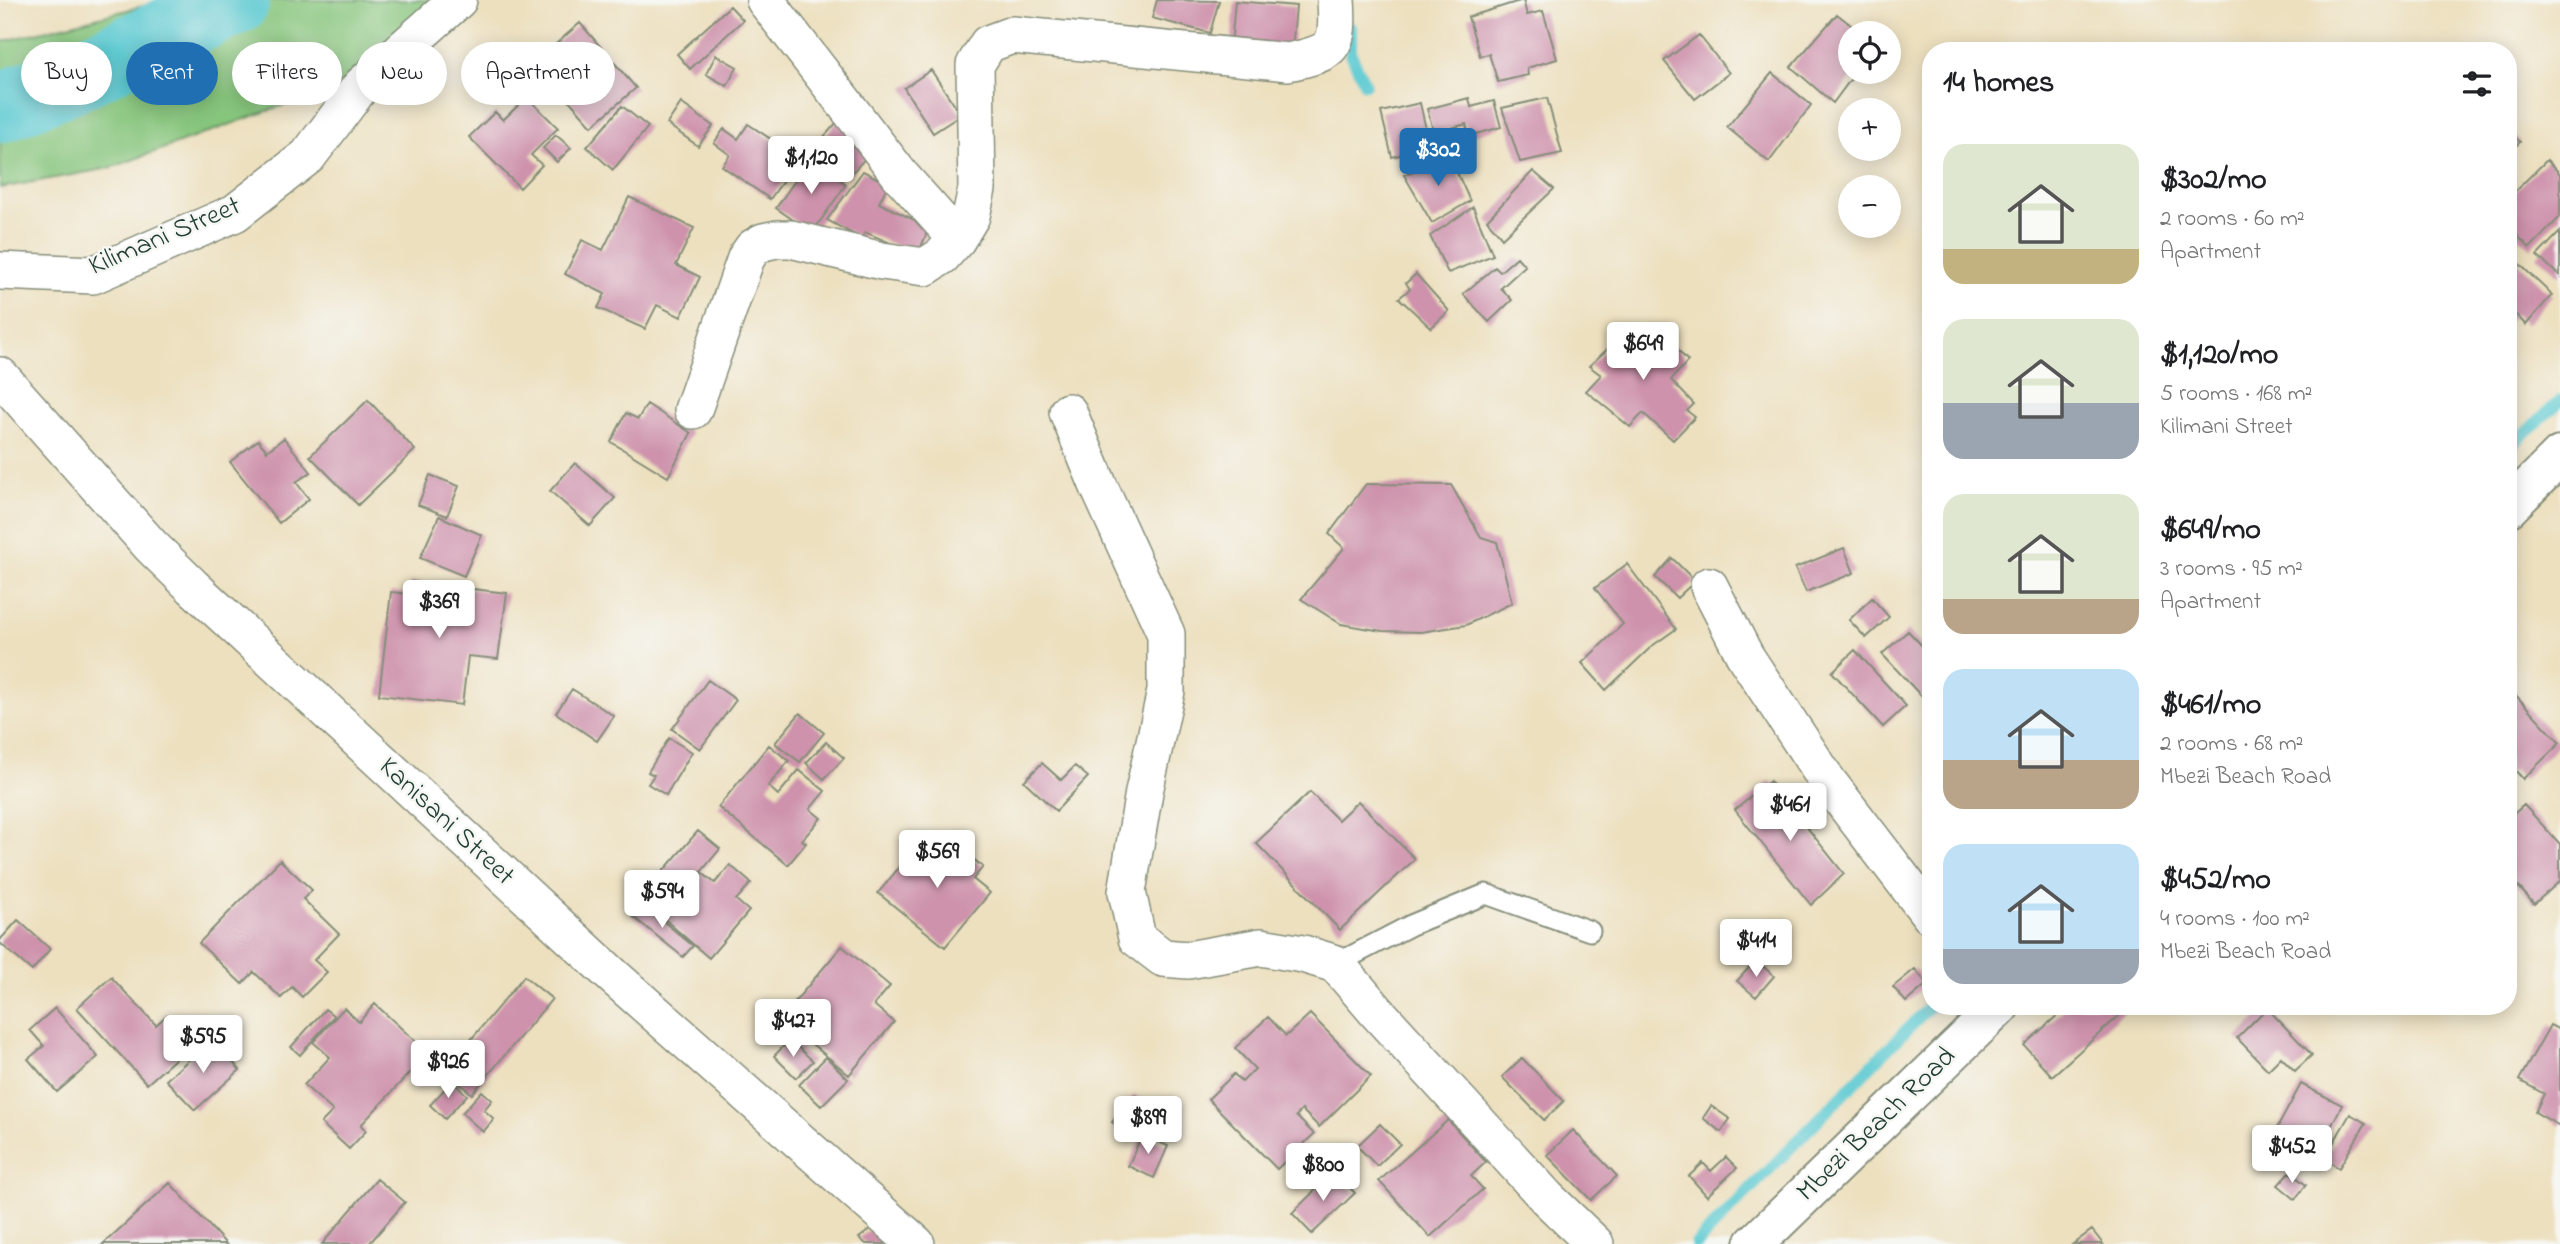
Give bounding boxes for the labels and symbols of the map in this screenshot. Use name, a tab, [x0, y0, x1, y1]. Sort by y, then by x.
pin: $302	[1397, 128, 1479, 188]
pin: $1,120	[754, 136, 868, 196]
street label: Kilimani Street	[83, 187, 247, 287]
pin: $649	[1602, 322, 1684, 382]
pin: $369	[398, 580, 480, 640]
street label: Kanisani Street	[369, 748, 523, 896]
pin: $461	[1749, 784, 1831, 843]
pin: $569	[896, 830, 978, 890]
pin: $594	[621, 870, 703, 930]
pin: $414	[1715, 920, 1797, 979]
pin: $427	[752, 1000, 834, 1059]
pin: $595	[162, 1016, 244, 1075]
street label: Mbezi Beach Road	[1788, 1038, 1966, 1212]
pin: $926	[407, 1040, 489, 1100]
pin: $899	[1107, 1096, 1189, 1156]
pin: $452	[2251, 1126, 2333, 1185]
pin: $800	[1282, 1144, 1364, 1203]

